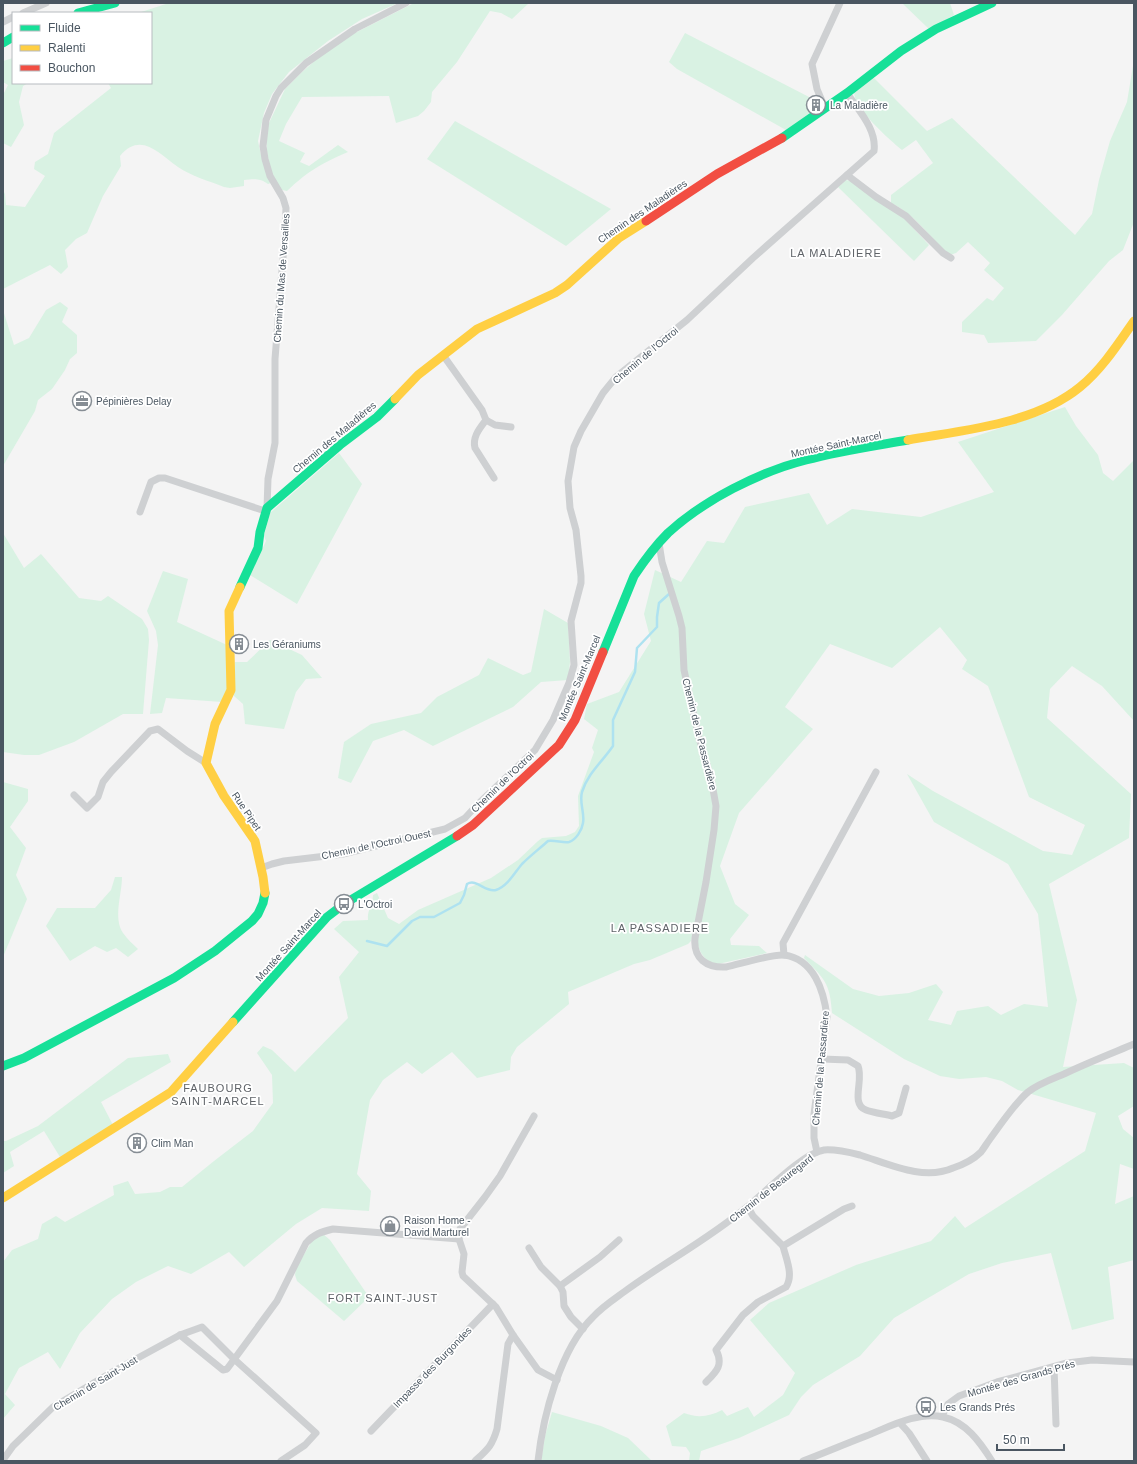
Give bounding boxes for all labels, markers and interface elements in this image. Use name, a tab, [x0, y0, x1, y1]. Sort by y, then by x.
legend	[12, 12, 152, 84]
text: Fluide	[48, 21, 81, 35]
text: Ralenti	[48, 41, 85, 55]
text: Bouchon	[48, 61, 95, 75]
building icon: La Maladière	[805, 94, 827, 116]
place label: La Maladière	[830, 100, 888, 111]
street label: Chemin des Maladières	[596, 177, 689, 245]
street label: Chemin du Mas de Versailles	[271, 213, 292, 343]
district label: LA MALADIERE	[790, 247, 882, 259]
street label: Chemin de l'Octroi	[610, 325, 680, 386]
office icon: Pépinières Delay	[71, 390, 93, 412]
place label: Pépinières Delay	[96, 396, 172, 407]
street label: Chemin des Maladières	[291, 399, 378, 475]
street label: Montée Saint-Marcel	[790, 430, 882, 459]
building icon: Les Géraniums	[228, 633, 250, 655]
street label: Montée Saint-Marcel	[556, 634, 603, 723]
place label: Les Géraniums	[253, 639, 321, 650]
street label: Chemin de la Passardière	[680, 677, 719, 792]
street label: Chemin de l'Octroi	[469, 750, 536, 815]
street label: Rue Pipet	[230, 790, 264, 833]
street label: Chemin de l'Octroi Ouest	[320, 827, 432, 861]
bus stop icon: L'Octroi	[333, 893, 355, 915]
place label: L'Octroi	[358, 899, 392, 910]
street label: Montée Saint-Marcel	[253, 907, 323, 983]
district label: LA PASSADIERE	[611, 922, 709, 934]
street label: Chemin de la Passardière	[810, 1010, 831, 1126]
district label: FAUBOURG SAINT-MARCEL	[171, 1082, 265, 1107]
building icon: Clim Man	[126, 1132, 148, 1154]
place label: Clim Man	[151, 1138, 193, 1149]
street label: Chemin de Beauregard	[727, 1152, 815, 1225]
shop icon: Raison Home - David Marturel	[379, 1215, 401, 1237]
place label: Raison Home - David Marturel	[404, 1215, 471, 1238]
district label: FORT SAINT-JUST	[328, 1292, 438, 1304]
street label: Impasse des Burgondes	[391, 1325, 474, 1410]
street label: Chemin de Saint-Just	[51, 1354, 139, 1413]
street label: Montée des Grands Prés	[966, 1358, 1076, 1399]
bus stop icon: Les Grands Prés	[915, 1396, 937, 1418]
place label: Les Grands Prés	[940, 1402, 1015, 1413]
scale bar	[997, 1426, 1064, 1452]
text: 50 m	[1003, 1433, 1030, 1447]

